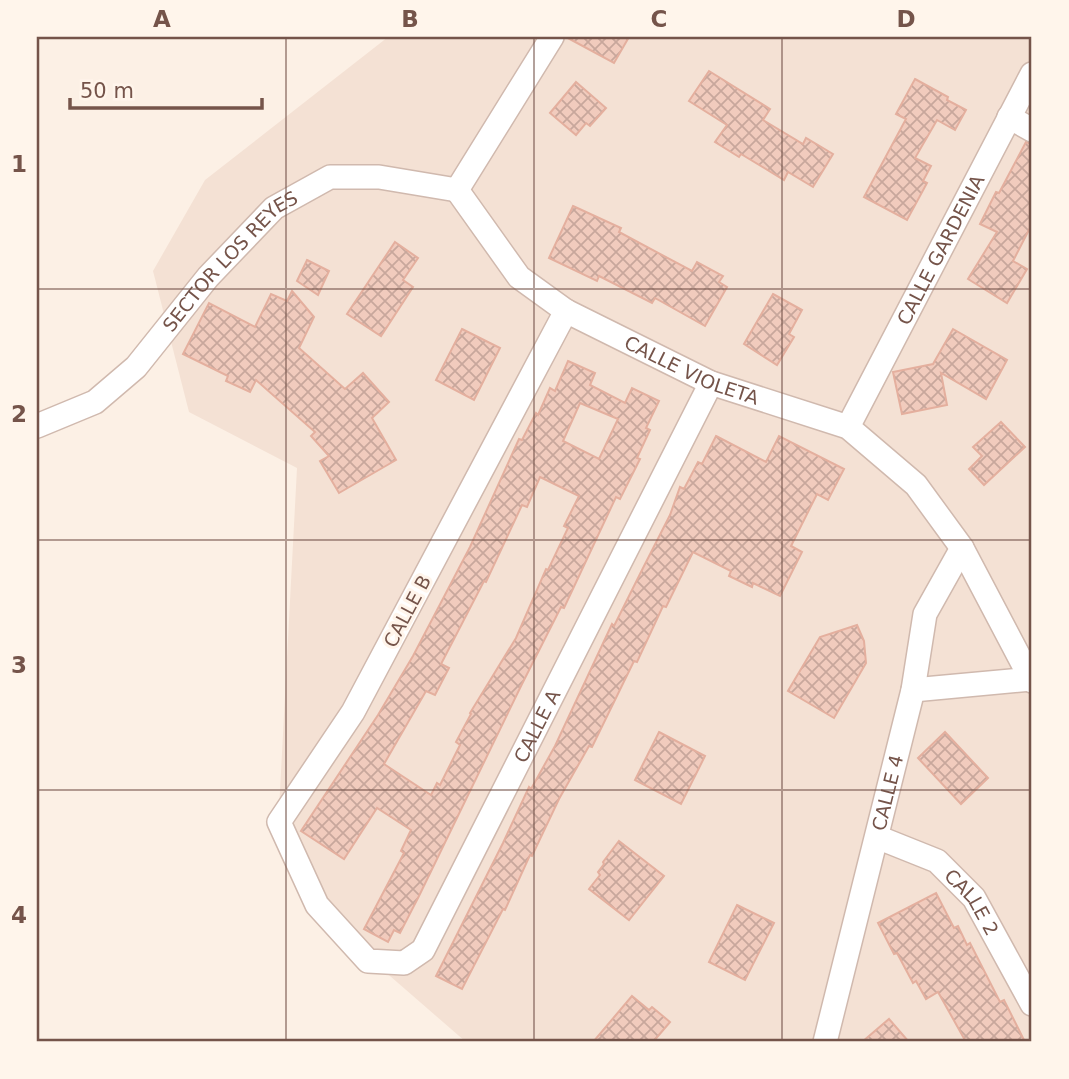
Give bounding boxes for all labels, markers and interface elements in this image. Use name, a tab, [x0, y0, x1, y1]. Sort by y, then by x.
text: A	[153, 6, 171, 32]
text: B	[401, 6, 419, 32]
text: C	[651, 6, 667, 32]
text: D	[896, 6, 916, 32]
scale bar	[70, 66, 262, 110]
text: 50 m	[80, 79, 134, 103]
text: 1	[11, 151, 27, 177]
street label: CALLE GARDENIA	[892, 171, 989, 328]
street label: SECTOR LOS REYES	[158, 186, 301, 336]
street label: CALLE VIOLETA	[621, 331, 762, 409]
text: 2	[11, 401, 27, 427]
street label: CALLE B	[379, 571, 435, 651]
text: 3	[11, 652, 27, 678]
street label: CALLE A	[509, 686, 564, 766]
street label: CALLE 4	[867, 752, 907, 833]
street label: CALLE 2	[940, 864, 1003, 939]
text: 4	[11, 902, 27, 928]

